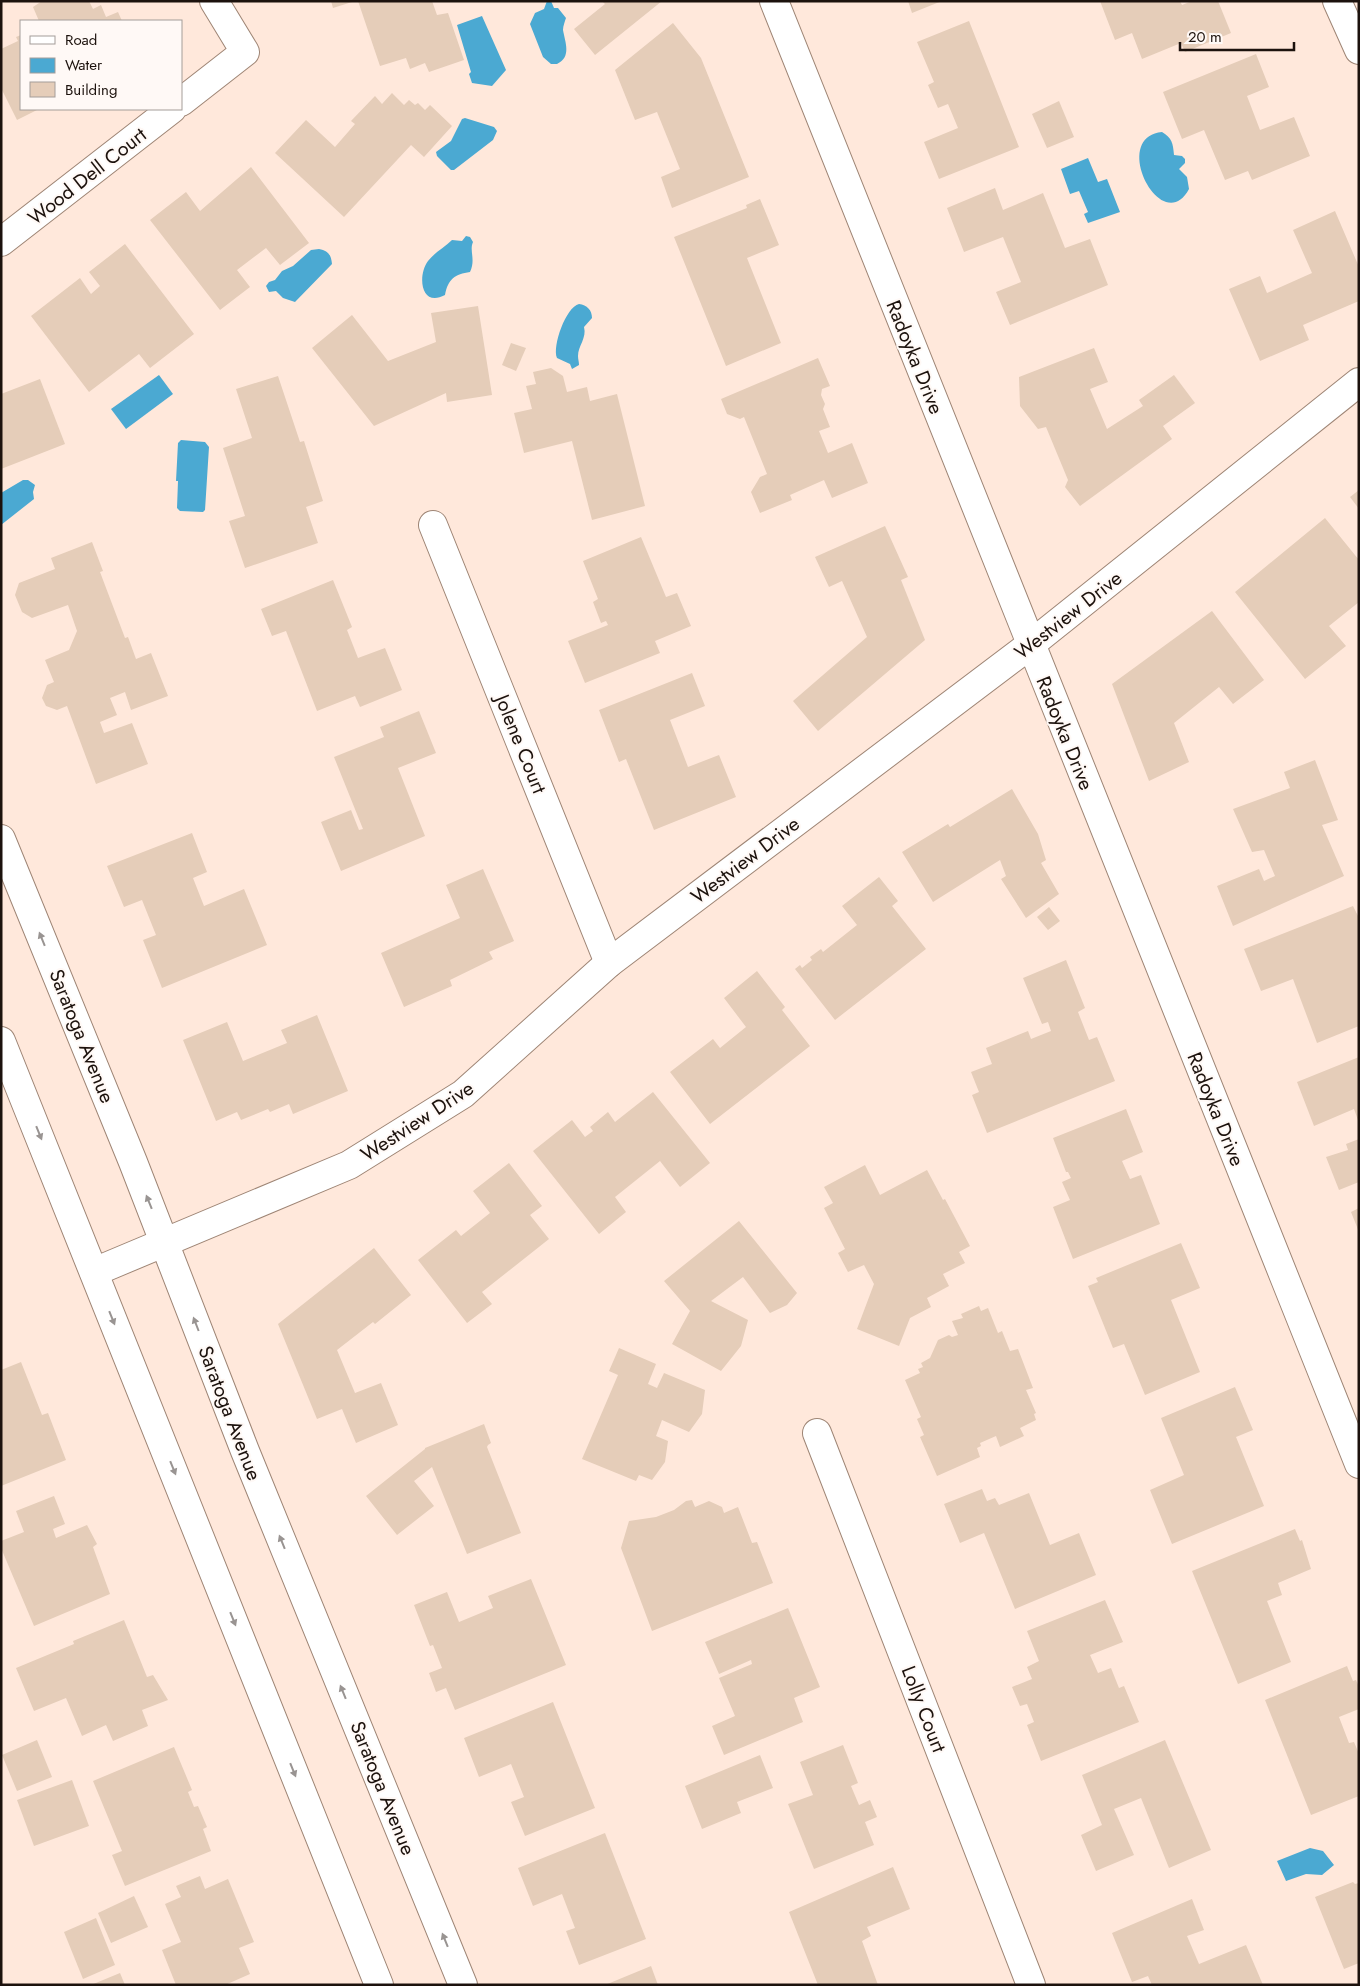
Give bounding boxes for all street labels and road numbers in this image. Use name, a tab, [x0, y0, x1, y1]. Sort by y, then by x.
street label: Wood Dell Court	[22, 121, 153, 232]
street label: Radoyka Drive	[879, 296, 951, 418]
street label: Westview Drive	[1008, 564, 1128, 667]
street label: Radoyka Drive	[1029, 672, 1101, 794]
street label: Jolene Court	[486, 688, 554, 798]
street label: Westview Drive	[685, 810, 806, 911]
street label: Saratoga Avenue	[41, 965, 122, 1107]
street label: Radoyka Drive	[1180, 1048, 1252, 1170]
street label: Westview Drive	[355, 1074, 479, 1169]
street label: Saratoga Avenue	[191, 1342, 269, 1485]
street label: Lolly Court	[894, 1662, 953, 1757]
street label: Saratoga Avenue	[342, 1717, 423, 1859]

